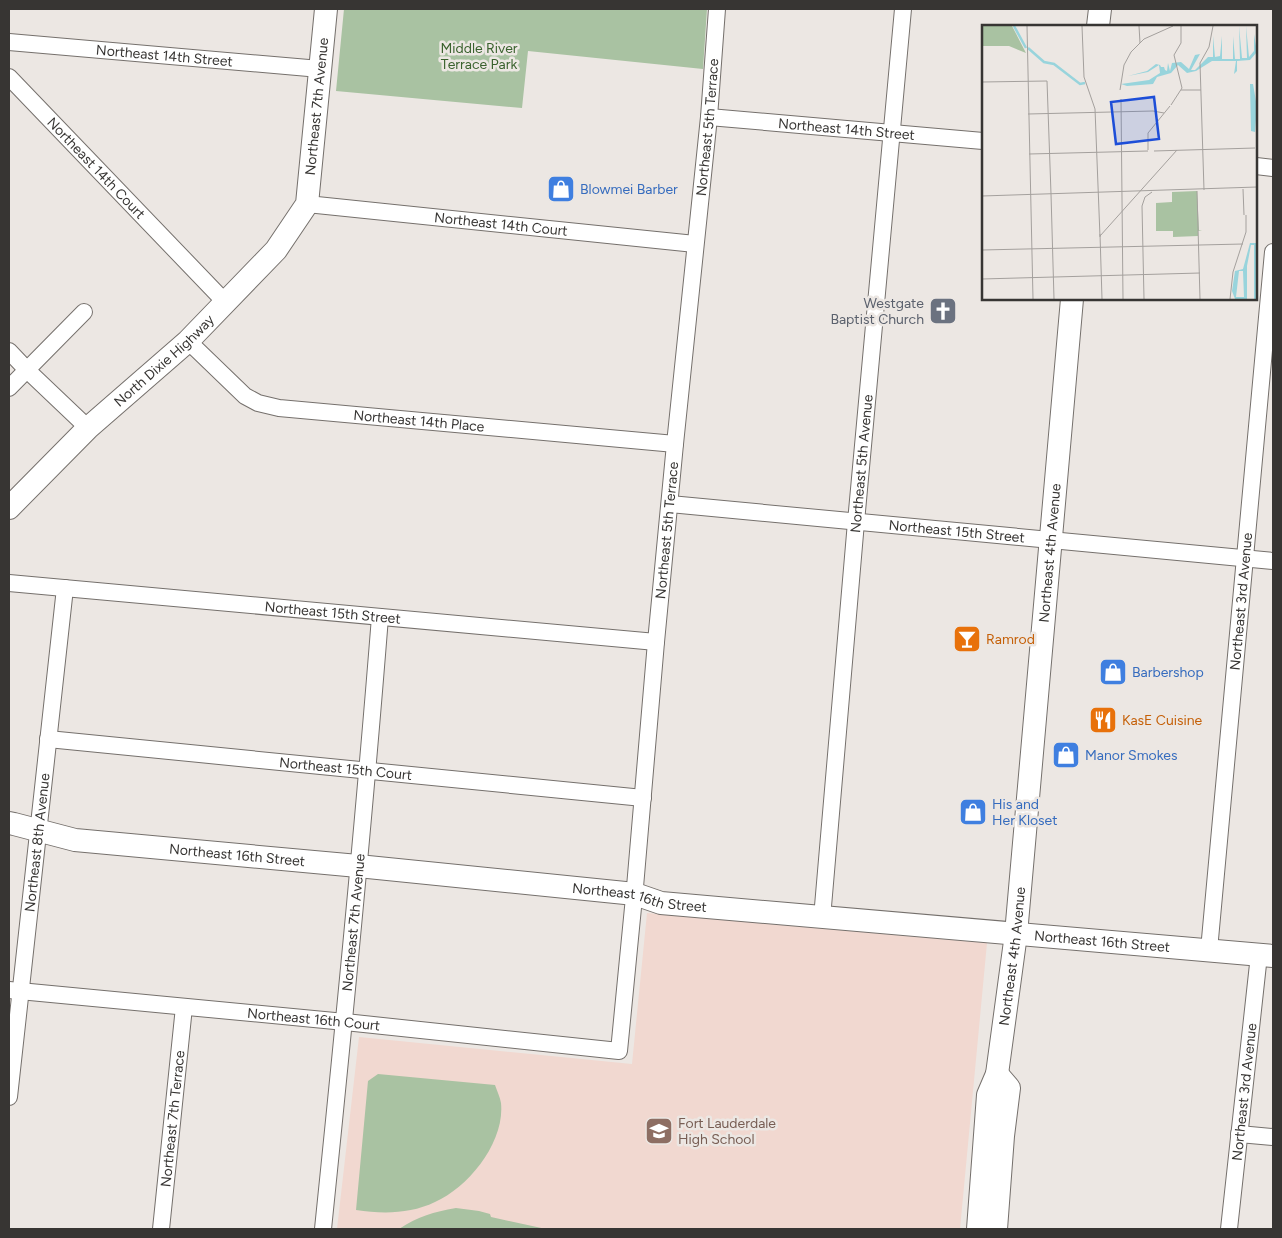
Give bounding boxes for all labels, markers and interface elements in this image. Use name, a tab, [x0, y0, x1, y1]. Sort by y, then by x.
inset map	[982, 25, 1257, 300]
street label: Northeast 7th Avenue	[301, 36, 332, 176]
park label: Middle River Terrace Park	[440, 40, 518, 73]
street label: Northeast 14th Street	[95, 41, 234, 70]
street label: Northeast 5th Terrace	[692, 58, 722, 197]
street label: Northeast 14th Court	[44, 114, 149, 222]
street label: Northeast 14th Street	[777, 115, 916, 143]
shop icon: Blowmei Barber	[546, 174, 576, 204]
place label: Blowmei Barber	[580, 181, 678, 198]
street label: Northeast 14th Court	[433, 209, 569, 239]
place label: Westgate Baptist Church	[830, 295, 924, 328]
church icon: Westgate Baptist Church	[928, 296, 958, 326]
street label: North Dixie Highway	[110, 310, 218, 410]
street label: Northeast 5th Avenue	[847, 393, 876, 534]
street label: Northeast 14th Place	[353, 406, 485, 435]
street label: Northeast 5th Terrace	[652, 460, 682, 600]
street label: Northeast 4th Avenue	[1035, 482, 1064, 623]
street label: Northeast 15th Street	[888, 516, 1026, 546]
street label: Northeast 3rd Avenue	[1226, 531, 1256, 671]
street label: Northeast 15th Street	[264, 598, 401, 627]
bar icon: Ramrod	[952, 624, 982, 654]
place label: Ramrod	[986, 631, 1035, 648]
shop icon: Barbershop	[1098, 657, 1128, 687]
place label: Barbershop	[1132, 664, 1204, 681]
restaurant icon: KasE Cuisine	[1088, 705, 1118, 735]
place label: KasE Cuisine	[1122, 712, 1203, 729]
shop icon: Manor Smokes	[1051, 740, 1081, 770]
place label: Manor Smokes	[1085, 747, 1178, 764]
street label: Northeast 15th Court	[278, 753, 413, 784]
street label: Northeast 8th Avenue	[21, 772, 53, 913]
place label: His and Her Kloset	[992, 796, 1058, 829]
shop icon: His and Her Kloset	[958, 797, 988, 827]
street label: Northeast 16th Street	[168, 840, 306, 870]
street label: Northeast 7th Avenue	[338, 852, 368, 992]
street label: Northeast 16th Street	[571, 879, 708, 915]
street label: Northeast 4th Avenue	[995, 886, 1029, 1027]
street label: Northeast 16th Street	[1033, 927, 1171, 956]
street label: Northeast 16th Court	[246, 1004, 381, 1034]
street label: Northeast 3rd Avenue	[1228, 1022, 1260, 1162]
street label: Northeast 7th Terrace	[157, 1049, 188, 1188]
place label: Fort Lauderdale High School	[678, 1115, 776, 1148]
school or university icon: Fort Lauderdale High School	[644, 1116, 674, 1146]

